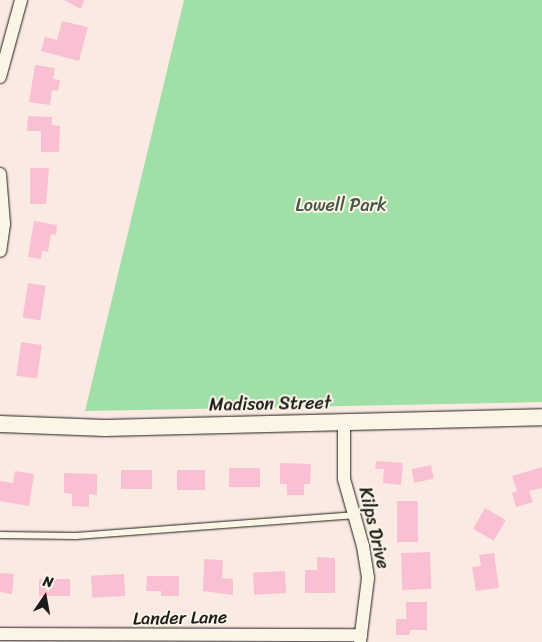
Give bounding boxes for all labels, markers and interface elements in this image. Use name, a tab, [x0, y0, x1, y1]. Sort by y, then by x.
park label: Lowell Park	[296, 194, 386, 216]
street label: Madison Street	[209, 392, 331, 416]
street label: Kilps Drive	[354, 485, 394, 571]
text: N	[41, 569, 56, 595]
north arrow	[20, 572, 70, 622]
street label: Lander Lane	[133, 606, 227, 630]

